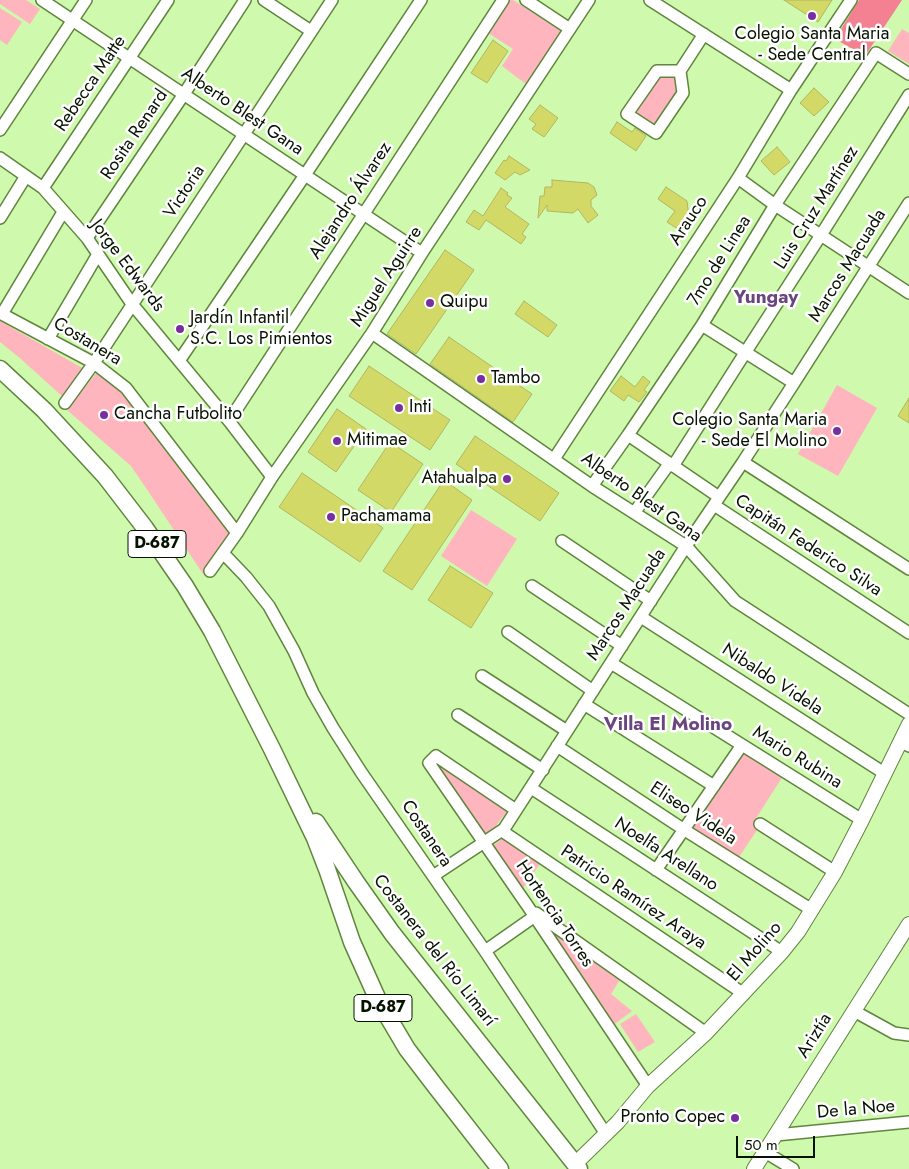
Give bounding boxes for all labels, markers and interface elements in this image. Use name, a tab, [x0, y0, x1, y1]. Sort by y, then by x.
marker: Colegio Santa Maria - Sede Central	[806, 10, 818, 22]
place label: Colegio Santa Maria - Sede Central	[735, 24, 889, 66]
street label: Rebecca Matte	[51, 32, 131, 136]
street label: Alberto Blest Gana	[177, 63, 307, 161]
street label: Rosita Renard	[97, 86, 173, 184]
street label: Alejandro Álvarez	[305, 138, 397, 264]
street label: Luis Cruz Martínez	[770, 142, 864, 274]
street label: Victoria	[160, 161, 210, 223]
street label: Arauco	[665, 192, 713, 250]
street label: Marcos Macuada	[805, 206, 891, 326]
street label: 7mo de Linea	[684, 212, 756, 310]
street label: Jorge Edwards	[85, 216, 169, 316]
street label: Miguel Aguirre	[347, 223, 427, 331]
district label: Yungay	[734, 287, 798, 309]
place label: Quipu	[440, 292, 488, 314]
marker: Quipu	[424, 297, 436, 309]
place label: Jardín Infantil S.C. Los Pimientos	[190, 308, 332, 350]
street label: Costanera	[49, 313, 125, 371]
marker: Jardín Infantil S.C. Los Pimientos	[174, 323, 186, 335]
place label: Tambo	[491, 368, 540, 390]
marker: Tambo	[475, 373, 487, 385]
place label: Inti	[409, 397, 432, 419]
marker: Inti	[393, 402, 405, 414]
place label: Cancha Futbolito	[114, 404, 242, 426]
marker: Cancha Futbolito	[98, 409, 110, 421]
place label: Colegio Santa Maria - Sede El Molino	[672, 410, 827, 452]
marker: Colegio Santa Maria - Sede El Molino	[831, 425, 843, 437]
place label: Mitimae	[347, 430, 407, 452]
marker: Mitimae	[331, 435, 343, 447]
street label: Alberto Blest Gana	[576, 448, 706, 548]
place label: Atahualpa	[422, 468, 497, 490]
marker: Atahualpa	[501, 473, 513, 485]
street label: Capitán Federico Silva	[730, 490, 886, 602]
place label: Pachamama	[341, 506, 431, 528]
marker: Pachamama	[325, 511, 337, 523]
road number: D-687	[128, 530, 186, 558]
street label: Marcos Macuada	[583, 545, 671, 665]
street label: Nibaldo Videla	[717, 639, 827, 721]
district label: Villa El Molino	[604, 714, 732, 736]
street label: Mario Rubina	[748, 722, 846, 794]
street label: Eliseo Videla	[645, 778, 741, 850]
street label: Costanera	[396, 796, 456, 872]
street label: Noelfa Arellano	[610, 813, 722, 897]
street label: Patricio Ramírez Araya	[556, 841, 710, 955]
street label: Hortencia Torres	[510, 856, 598, 972]
street label: Costanera del Río Limarí	[368, 871, 500, 1031]
street label: El Molino	[723, 918, 787, 986]
road number: D-687	[354, 994, 412, 1021]
street label: Ariztía	[793, 1010, 837, 1062]
street label: De la Noe	[816, 1096, 896, 1124]
place label: Pronto Copec	[620, 1107, 725, 1129]
marker: Pronto Copec	[729, 1112, 741, 1124]
scale bar	[739, 1126, 818, 1158]
text: 50 m	[744, 1134, 778, 1156]

